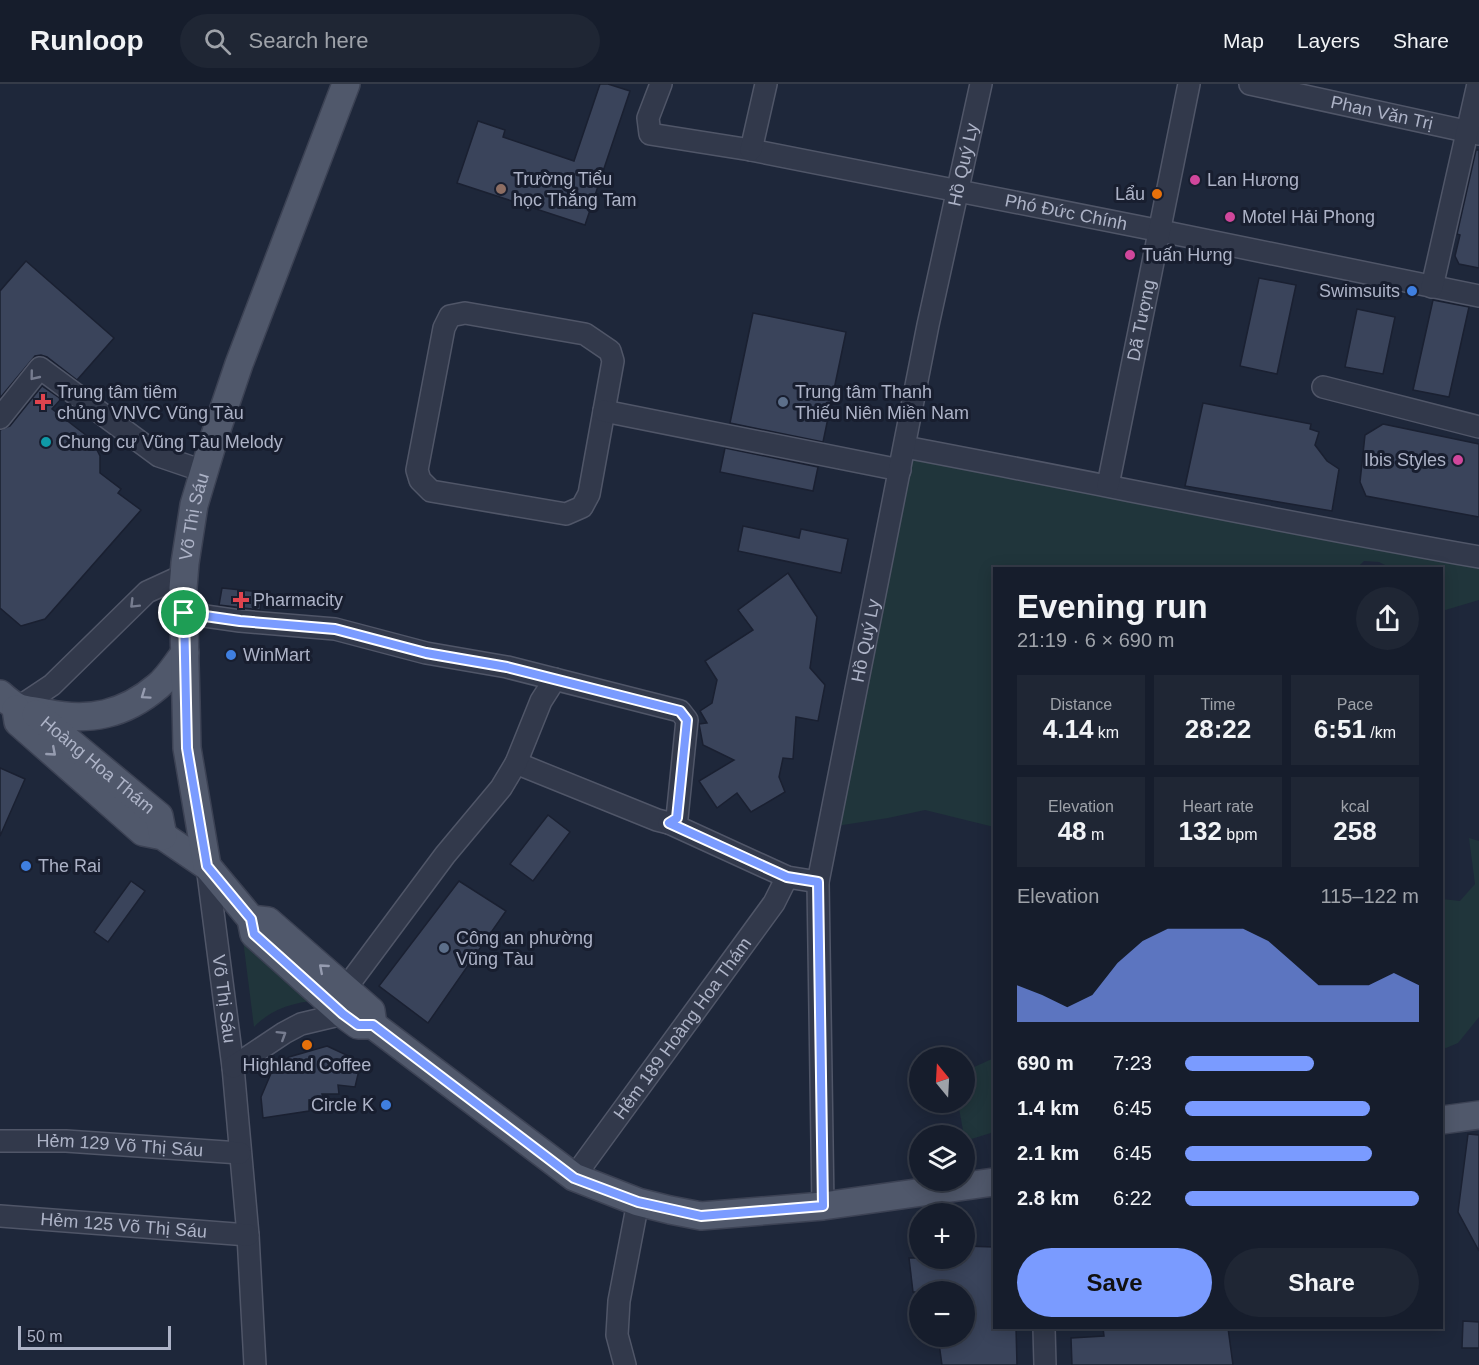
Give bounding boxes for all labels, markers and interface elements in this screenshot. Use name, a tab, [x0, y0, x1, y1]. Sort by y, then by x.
search box	[180, 14, 600, 68]
text: Runloop	[30, 25, 144, 56]
icon: search	[201, 25, 234, 58]
text: Search here	[249, 28, 368, 53]
text: Map	[1223, 29, 1264, 52]
text: Layers	[1297, 29, 1360, 52]
text: Share	[1393, 29, 1449, 52]
street label: Phan Văn Trị	[1329, 92, 1435, 134]
street label: Hồ Quý Ly	[944, 121, 982, 208]
place label: Trường Tiểu học Thắng Tam	[513, 169, 636, 210]
place label: Lan Hương	[1207, 170, 1299, 190]
marker: Lan Hương	[1188, 173, 1202, 187]
marker: Trường Tiểu học Thắng Tam	[494, 182, 508, 196]
place label: Lẩu	[1115, 184, 1145, 204]
marker: Lẩu	[1150, 187, 1164, 201]
street label: Phó Đức Chính	[1003, 190, 1129, 234]
place label: Motel Hải Phong	[1242, 207, 1375, 227]
marker: Motel Hải Phong	[1223, 210, 1237, 224]
place label: Tuấn Hưng	[1142, 245, 1232, 265]
marker: Tuấn Hưng	[1123, 248, 1137, 262]
street label: Dã Tượng	[1123, 278, 1159, 363]
place label: Swimsuits	[1319, 281, 1400, 301]
marker: Swimsuits	[1405, 284, 1419, 298]
one-way arrow	[30, 369, 41, 380]
place label: Trung tâm tiêm chủng VNVC Vũng Tàu	[57, 382, 244, 423]
place label: Trung tâm Thanh Thiếu Niên Miền Nam	[795, 382, 969, 423]
marker: Trung tâm tiêm chủng VNVC Vũng Tàu	[34, 393, 52, 411]
marker: Trung tâm Thanh Thiếu Niên Miền Nam	[776, 395, 790, 409]
place label: Chung cư Vũng Tàu Melody	[58, 432, 283, 452]
marker: Chung cư Vũng Tàu Melody	[39, 435, 53, 449]
place label: Ibis Styles	[1364, 450, 1446, 470]
marker: Ibis Styles	[1451, 453, 1465, 467]
street label: Võ Thị Sáu	[176, 471, 213, 562]
pin	[158, 587, 209, 638]
button: share	[1356, 587, 1419, 650]
text: Evening run	[1017, 588, 1208, 625]
place label: Pharmacity	[253, 590, 343, 610]
marker: Pharmacity	[234, 593, 248, 607]
icon: arrive	[167, 596, 200, 629]
one-way arrow	[131, 597, 141, 608]
street label: Hồ Quý Ly	[848, 597, 884, 684]
text: 21:19 · 6 × 690 m	[1017, 629, 1174, 651]
place label: WinMart	[243, 645, 310, 665]
marker: WinMart	[224, 648, 238, 662]
one-way arrow	[140, 688, 151, 699]
text: Distance	[1050, 696, 1112, 713]
text: Time	[1201, 696, 1235, 713]
text: Pace	[1337, 696, 1373, 713]
street label: Hoàng Hoa Thám	[37, 712, 159, 818]
text: 4.14	[1043, 714, 1093, 744]
text: 28:22	[1185, 714, 1251, 744]
text: 6:51	[1314, 714, 1366, 744]
text: km	[1093, 724, 1119, 741]
text: /km	[1366, 724, 1396, 741]
one-way arrow	[45, 745, 55, 756]
text: Elevation	[1048, 798, 1114, 815]
text: Heart rate	[1182, 798, 1254, 815]
text: kcal	[1341, 798, 1369, 815]
text: 48	[1058, 816, 1087, 846]
text: 132	[1179, 816, 1222, 846]
text: 258	[1333, 816, 1377, 846]
text: m	[1087, 826, 1104, 843]
text: bpm	[1222, 826, 1257, 843]
place label: The Rai	[38, 856, 101, 876]
marker: The Rai	[19, 859, 33, 873]
text: Elevation	[1017, 885, 1099, 907]
text: 115–122 m	[1320, 885, 1419, 907]
place label: Công an phường Vũng Tàu	[456, 928, 593, 969]
street label: Hẻm 189 Hoàng Hoa Thám	[610, 934, 755, 1123]
marker: Công an phường Vũng Tàu	[437, 941, 451, 955]
street label: Võ Thị Sáu	[209, 954, 240, 1044]
one-way arrow	[319, 964, 329, 975]
one-way arrow	[276, 1030, 286, 1042]
marker: Highland Coffee	[300, 1038, 314, 1052]
north arrow	[909, 1047, 975, 1113]
map controls	[909, 1047, 975, 1347]
text: 690 m	[1017, 1052, 1074, 1074]
text: 7:23	[1113, 1052, 1152, 1074]
place label: Highland Coffee	[243, 1055, 371, 1075]
place label: Circle K	[311, 1095, 374, 1115]
text: 1.4 km	[1017, 1097, 1079, 1119]
text: 6:45	[1113, 1097, 1152, 1119]
marker: Circle K	[379, 1098, 393, 1112]
button: layers	[909, 1125, 975, 1191]
street label: Hẻm 129 Võ Thị Sáu	[37, 1131, 204, 1160]
text: 2.1 km	[1017, 1142, 1079, 1164]
text: 6:45	[1113, 1142, 1152, 1164]
text: 2.8 km	[1017, 1187, 1079, 1209]
text: 6:22	[1113, 1187, 1152, 1209]
button: +	[909, 1203, 975, 1269]
street label: Hẻm 125 Võ Thị Sáu	[40, 1209, 208, 1242]
button: Save	[1017, 1248, 1212, 1317]
button: Share	[1224, 1248, 1419, 1317]
button: −	[909, 1281, 975, 1347]
scale bar	[18, 1323, 171, 1350]
text: 50 m	[27, 1328, 63, 1345]

